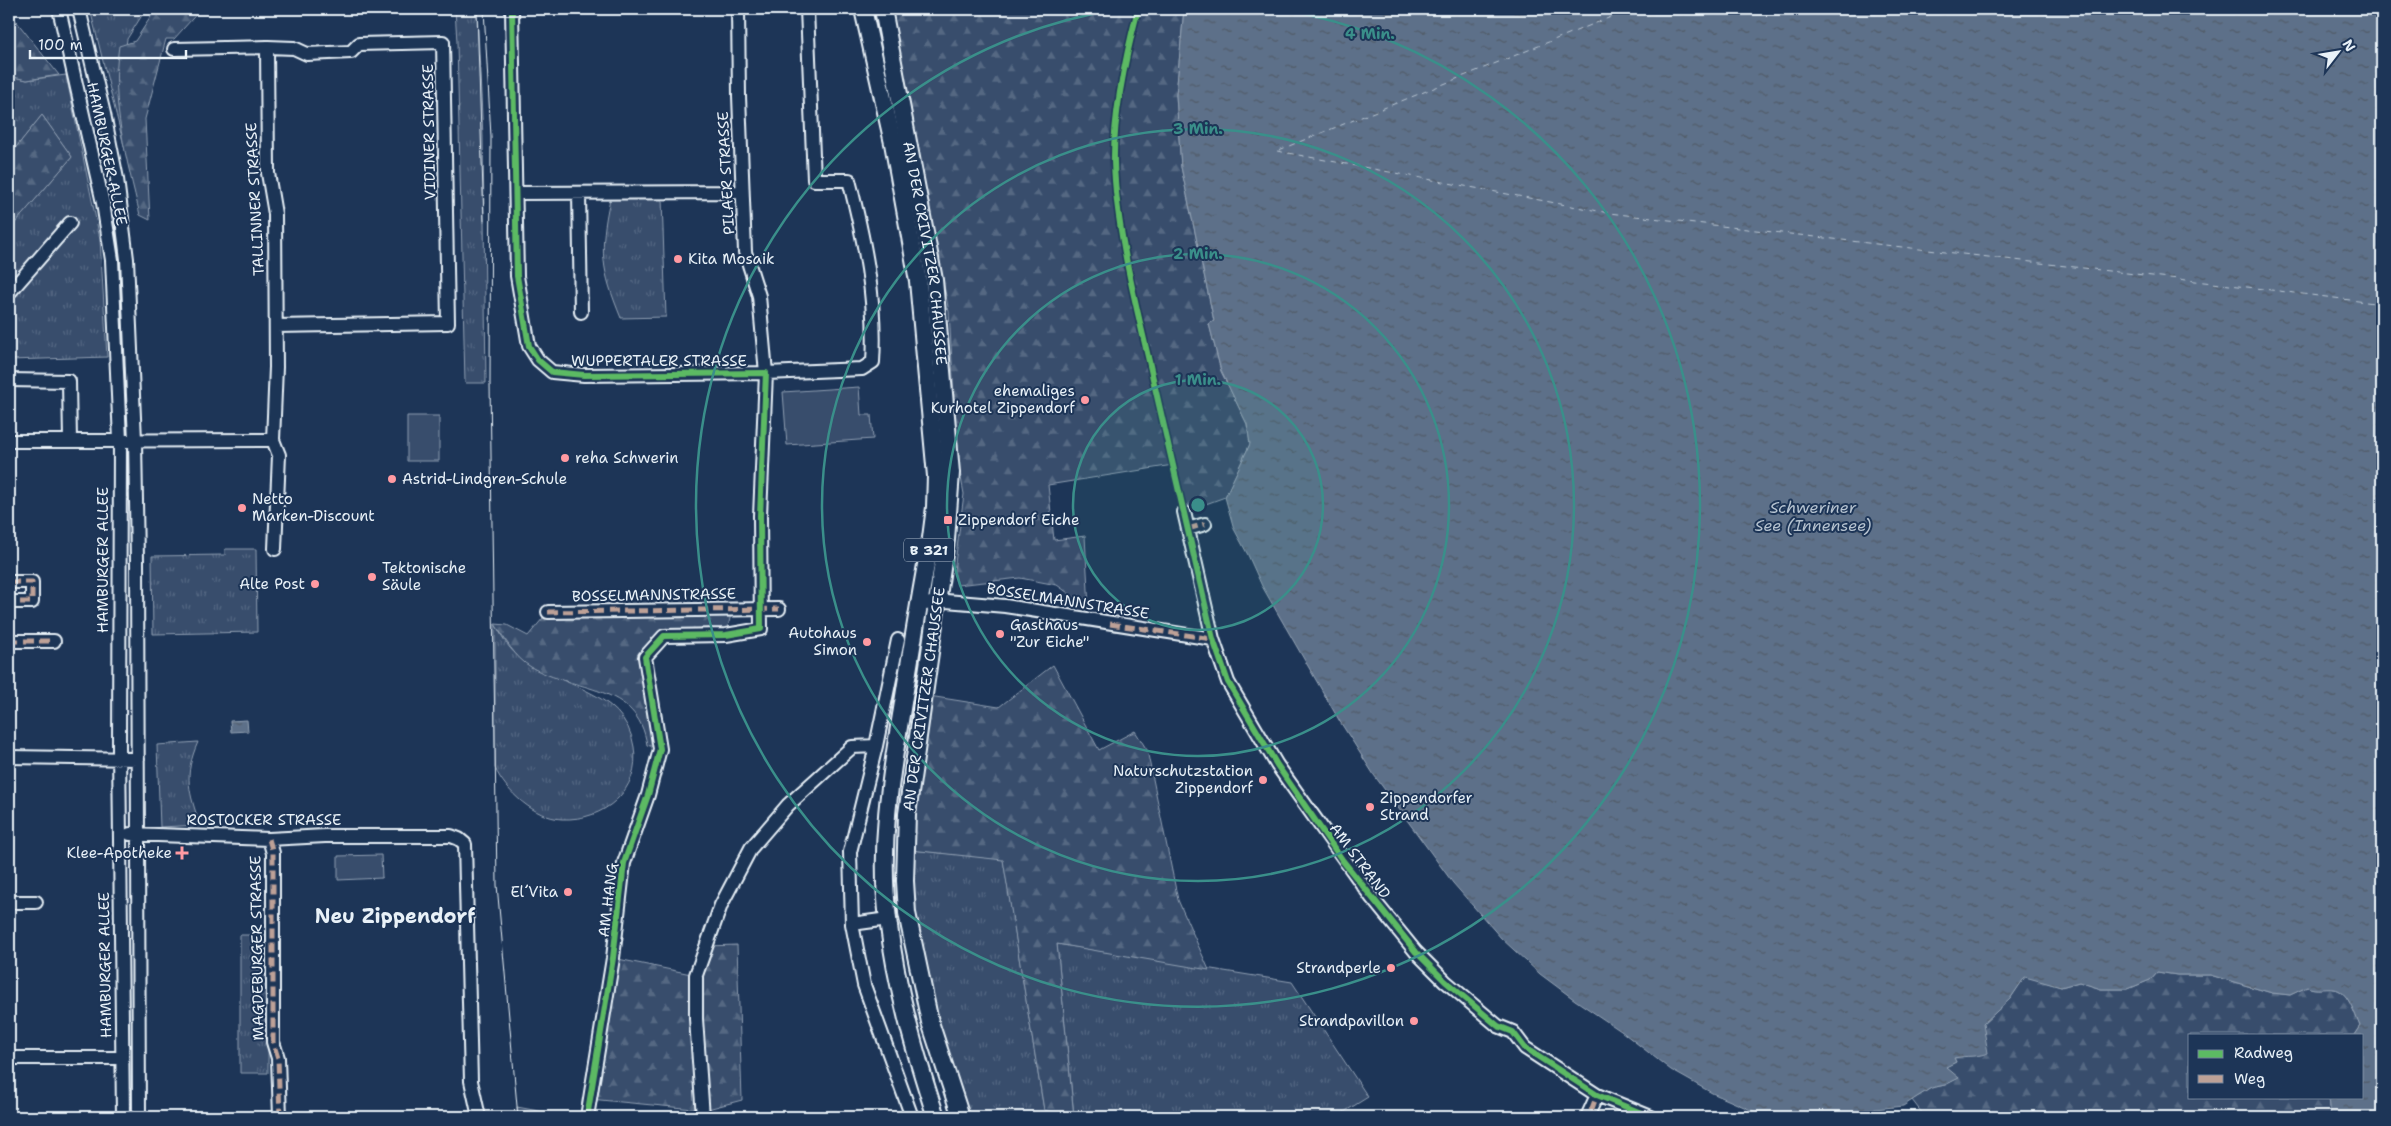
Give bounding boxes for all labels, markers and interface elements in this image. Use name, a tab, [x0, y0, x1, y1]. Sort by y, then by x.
text: 4 Min.	[1345, 24, 1395, 44]
scale bar	[30, 28, 186, 60]
north arrow	[2314, 28, 2364, 78]
text: 100 m	[38, 35, 83, 55]
text: N	[2339, 36, 2360, 55]
street label: VIDINER STRASSE	[418, 64, 440, 200]
street label: HAMBURGER ALLEE	[82, 80, 132, 228]
street label: PILAER STRASSE	[713, 111, 739, 235]
text: 3 Min.	[1173, 119, 1223, 139]
street label: TALLINNER STRASSE	[241, 122, 269, 276]
street label: AN DER CRIVITZER CHAUSSEE	[898, 140, 951, 366]
text: 2 Min.	[1173, 244, 1223, 264]
place label: Kita Mosaik	[688, 249, 775, 269]
marker: Kita Mosaik	[672, 253, 684, 265]
street label: WUPPERTALER STRASSE	[571, 351, 747, 371]
text: 1 Min.	[1175, 370, 1221, 390]
place label: ehemaliges Kurhotel Zippendorf	[931, 381, 1076, 418]
marker: ehemaliges Kurhotel Zippendorf	[1079, 394, 1091, 406]
place label: reha Schwerin	[575, 448, 679, 468]
marker: reha Schwerin	[559, 452, 571, 464]
place label: Astrid-Lindgren-Schule	[402, 469, 567, 489]
marker: Astrid-Lindgren-Schule	[386, 473, 398, 485]
street label: HAMBURGER ALLEE	[93, 487, 113, 633]
place label: Netto Marken-Discount	[252, 489, 375, 526]
centre of rings	[1189, 496, 1207, 514]
water label: Schweriner See (Innensee)	[1755, 497, 1871, 536]
marker: Netto Marken-Discount	[236, 502, 248, 514]
place label: Zippendorf Eiche	[958, 510, 1079, 530]
marker: Zippendorf Eiche	[942, 514, 954, 526]
road number: B 321	[904, 538, 954, 562]
place label: Tektonische Säule	[382, 558, 466, 595]
marker: Tektonische Säule	[366, 571, 378, 583]
place label: Alte Post	[239, 574, 305, 594]
marker: Alte Post	[309, 578, 321, 590]
street label: BOSSELMANNSTRASSE	[985, 578, 1151, 624]
street label: BOSSELMANNSTRASSE	[572, 584, 736, 606]
street label: AN DER CRIVITZER CHAUSSEE	[898, 586, 950, 812]
place label: Gasthaus "Zur Eiche"	[1010, 615, 1090, 652]
place label: Autohaus Simon	[788, 623, 857, 660]
marker: Gasthaus "Zur Eiche"	[994, 628, 1006, 640]
marker: Autohaus Simon	[861, 636, 873, 648]
place label: Naturschutzstation Zippendorf	[1113, 761, 1254, 798]
marker: Naturschutzstation Zippendorf	[1257, 774, 1269, 786]
place label: Zippendorfer Strand	[1380, 788, 1473, 825]
marker: Zippendorfer Strand	[1364, 801, 1376, 813]
street label: ROSTOCKER STRASSE	[187, 810, 341, 830]
street label: AM STRAND	[1325, 819, 1395, 903]
place label: Klee-Apotheke	[67, 843, 172, 863]
marker: Klee-Apotheke	[176, 847, 188, 859]
street label: MAGDEBURGER STRASSE	[245, 855, 269, 1041]
street label: AM HANG	[594, 862, 622, 938]
place label: El´Vita	[510, 882, 559, 902]
marker: El´Vita	[562, 886, 574, 898]
street label: HAMBURGER ALLEE	[94, 892, 116, 1038]
district label: Neu Zippendorf	[315, 903, 475, 929]
place label: Strandperle	[1296, 958, 1381, 978]
marker: Strandperle	[1385, 962, 1397, 974]
place label: Strandpavillon	[1299, 1011, 1404, 1031]
marker: Strandpavillon	[1408, 1015, 1420, 1027]
legend	[2188, 1034, 2364, 1098]
text: Radweg	[2234, 1043, 2293, 1063]
text: Weg	[2234, 1069, 2265, 1089]

